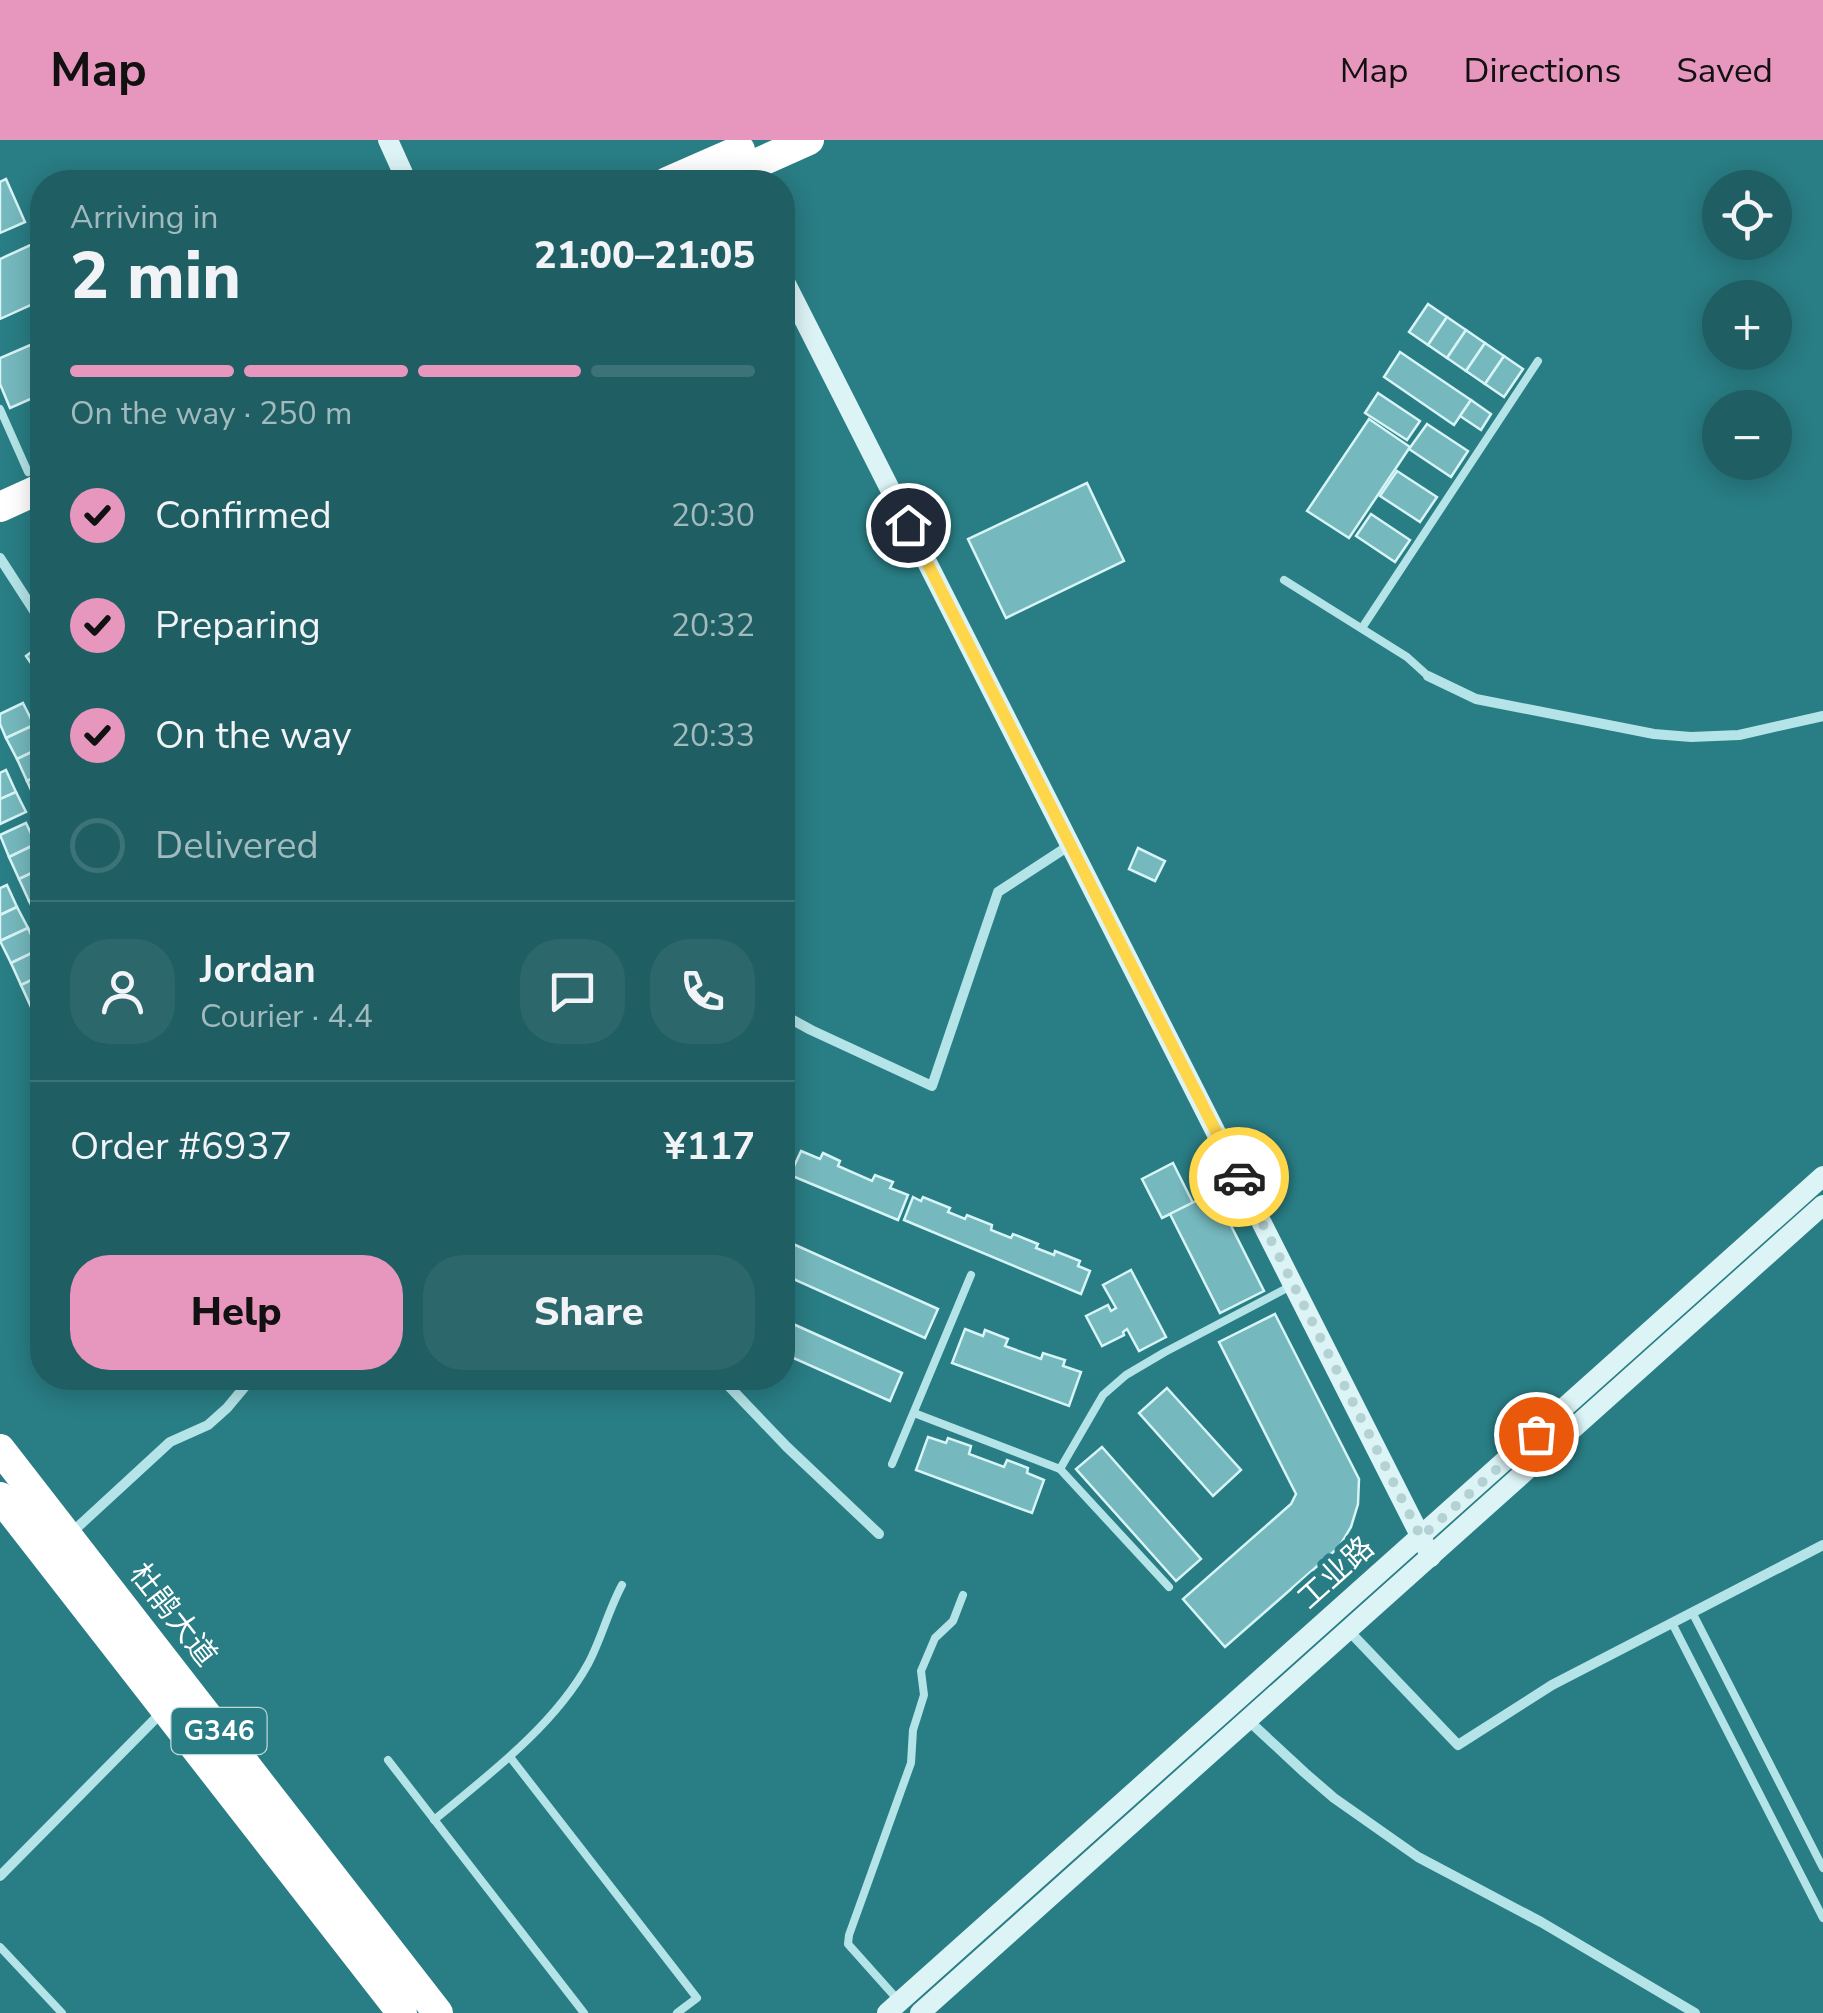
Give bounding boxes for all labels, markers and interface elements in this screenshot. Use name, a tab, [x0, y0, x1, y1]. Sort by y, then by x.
text: Map	[50, 37, 147, 103]
text: Map	[1340, 47, 1409, 94]
text: Directions	[1464, 47, 1621, 94]
text: Saved	[1676, 47, 1773, 94]
map controls	[1702, 170, 1792, 480]
button: locate	[1702, 170, 1792, 260]
text: Arriving in	[70, 196, 218, 239]
text: 21:00–21:05	[534, 230, 755, 281]
text: 2 min	[70, 232, 241, 321]
button: +	[1702, 280, 1792, 370]
button: −	[1702, 390, 1792, 480]
text: On the way · 250 m	[70, 392, 352, 435]
pin	[866, 483, 951, 568]
icon: check	[70, 488, 125, 543]
text: Confirmed	[155, 490, 332, 541]
text: 20:30	[671, 494, 755, 537]
icon: home	[881, 498, 936, 553]
icon: check	[70, 598, 125, 653]
text: Preparing	[155, 600, 321, 651]
text: 20:32	[671, 604, 755, 647]
icon: check	[70, 708, 125, 763]
text: On the way	[155, 710, 351, 761]
text: 20:33	[671, 714, 755, 757]
text: Delivered	[155, 820, 319, 871]
button: person	[70, 939, 175, 1044]
button: chat	[520, 939, 625, 1044]
button: phone	[650, 939, 755, 1044]
text: Jordan	[200, 944, 316, 995]
text: Courier · 4.4	[200, 995, 373, 1038]
text: Order #6937	[70, 1121, 292, 1172]
text: ¥117	[664, 1121, 755, 1172]
courier	[1189, 1127, 1289, 1227]
icon: car	[1212, 1150, 1267, 1205]
button: Help	[70, 1255, 403, 1370]
button: Share	[423, 1255, 755, 1370]
pin	[1494, 1392, 1579, 1477]
icon: bag	[1509, 1407, 1564, 1462]
street label: 工业路	[1289, 1528, 1383, 1618]
street label: 杜鹃大道	[120, 1555, 226, 1675]
road number: G346	[172, 1708, 266, 1754]

